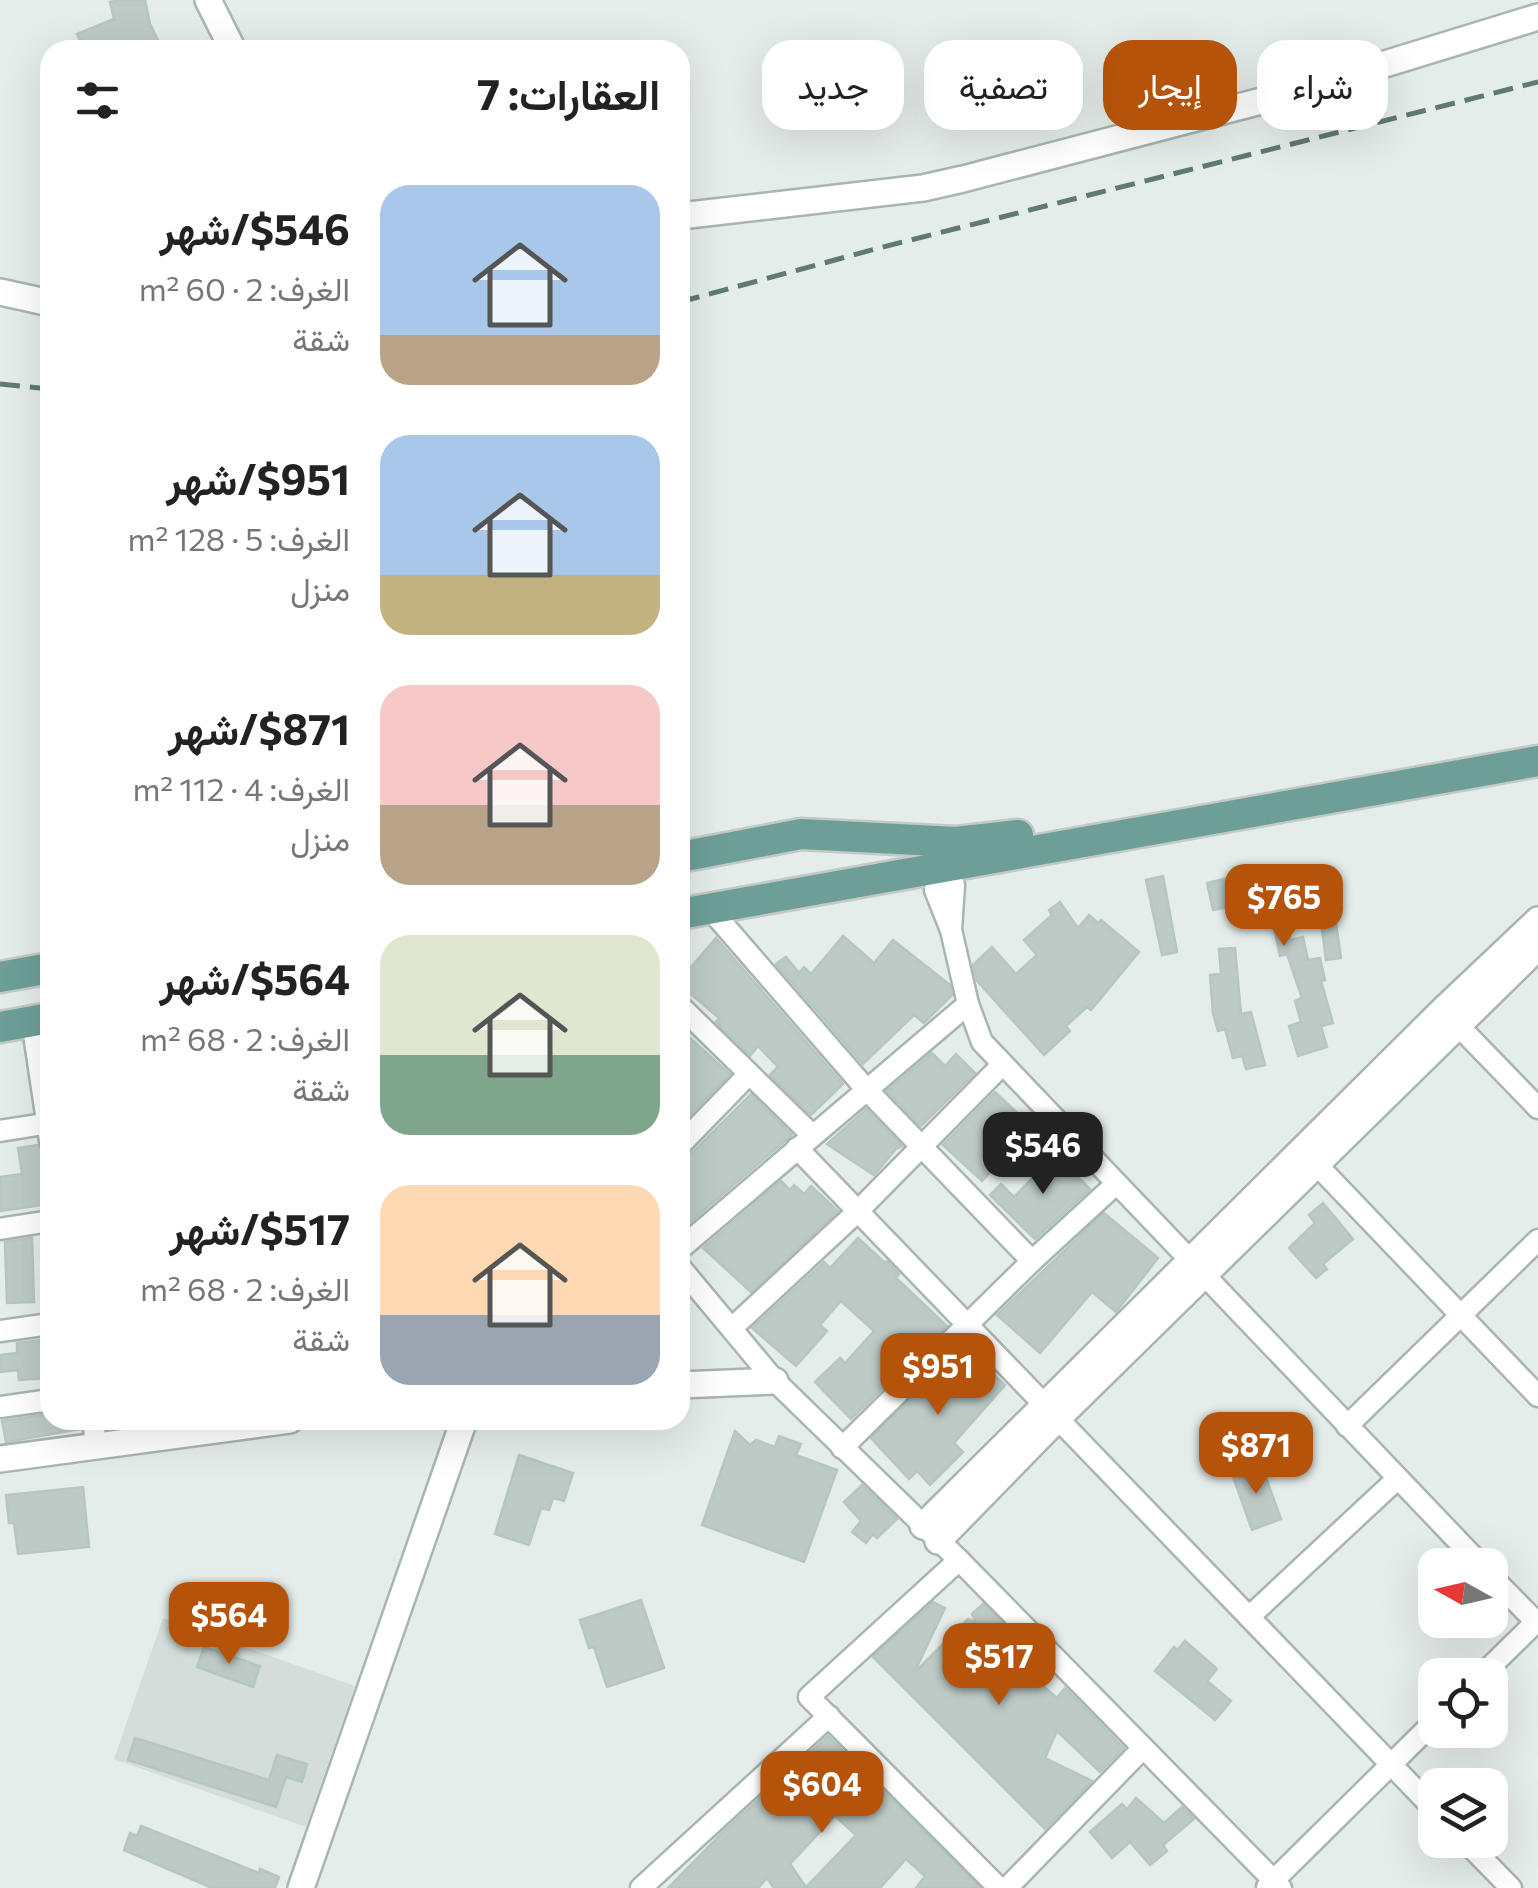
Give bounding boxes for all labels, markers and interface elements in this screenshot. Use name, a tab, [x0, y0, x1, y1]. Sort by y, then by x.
chip: جديد	[762, 40, 904, 130]
chip: تصفية	[924, 40, 1083, 130]
chip: إيجار	[1103, 40, 1237, 130]
chip: شراء	[1257, 40, 1388, 130]
text: العقارات: 7	[477, 67, 660, 119]
icon: filters	[70, 73, 125, 128]
text: $546/شهر	[160, 202, 350, 254]
icon: home	[460, 225, 580, 345]
text: الغرف: 2 · 60 m²	[139, 268, 350, 308]
text: شقة	[292, 318, 350, 358]
text: $951/شهر	[166, 452, 350, 504]
icon: home	[460, 475, 580, 595]
text: الغرف: 5 · 128 m²	[128, 518, 350, 558]
text: منزل	[290, 568, 350, 608]
text: $871/شهر	[168, 702, 350, 754]
icon: home	[460, 725, 580, 845]
text: الغرف: 4 · 112 m²	[132, 768, 350, 808]
text: منزل	[290, 818, 350, 858]
pin: $765	[1225, 864, 1343, 949]
text: $765	[1247, 876, 1321, 916]
text: $564/شهر	[160, 952, 350, 1004]
icon: home	[460, 975, 580, 1095]
text: الغرف: 2 · 68 m²	[140, 1018, 350, 1058]
text: شقة	[292, 1068, 350, 1108]
pin: $546	[984, 1112, 1102, 1197]
text: $546	[1005, 1124, 1081, 1164]
text: $517/شهر	[169, 1202, 350, 1254]
icon: home	[460, 1225, 580, 1345]
text: الغرف: 2 · 68 m²	[140, 1268, 350, 1308]
text: شقة	[292, 1318, 350, 1358]
pin: $951	[879, 1333, 997, 1418]
text: $951	[902, 1345, 974, 1385]
pin: $871	[1197, 1412, 1315, 1497]
text: $871	[1221, 1424, 1291, 1464]
north arrow	[1418, 1548, 1508, 1638]
map controls	[1418, 1548, 1508, 1858]
pin: $564	[170, 1582, 288, 1667]
text: $564	[191, 1594, 267, 1634]
pin: $517	[940, 1623, 1058, 1708]
text: $517	[964, 1635, 1034, 1675]
button: locate	[1418, 1658, 1508, 1748]
pin: $604	[763, 1751, 881, 1836]
text: $604	[782, 1763, 862, 1803]
button: layers	[1418, 1768, 1508, 1858]

